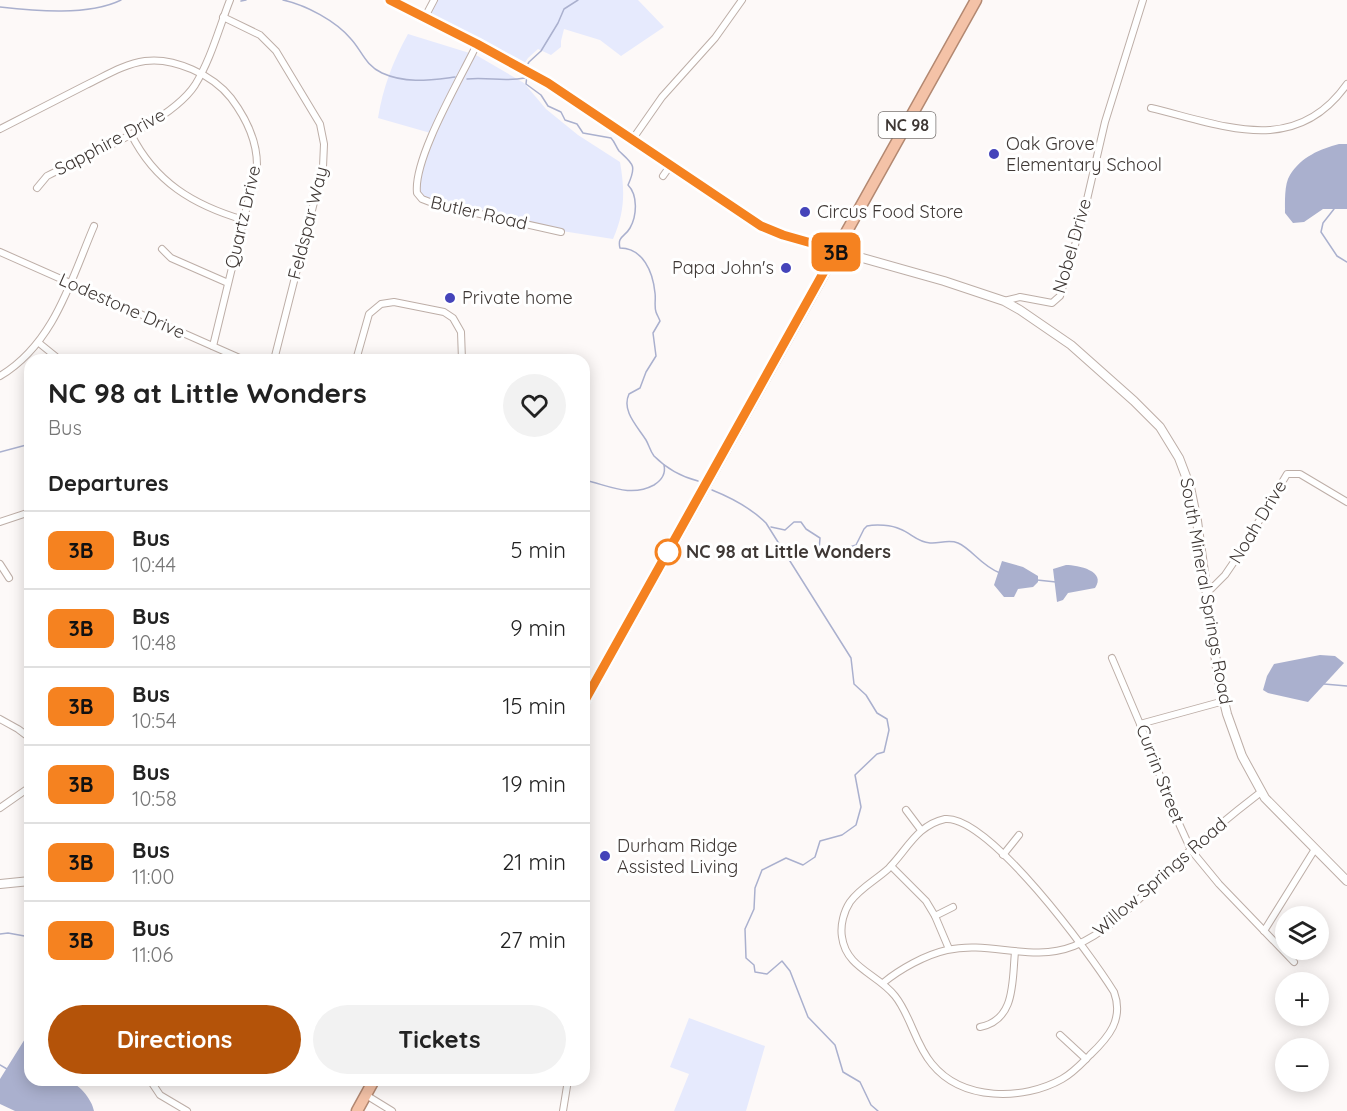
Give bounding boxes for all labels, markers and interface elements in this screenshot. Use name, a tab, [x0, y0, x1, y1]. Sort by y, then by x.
street label: Sapphire Drive	[51, 103, 169, 180]
road number: NC 98	[878, 112, 936, 138]
place label: Oak Grove Elementary School	[1006, 132, 1162, 176]
marker: Oak Grove Elementary School	[987, 147, 1001, 161]
street label: Quartz Drive	[219, 163, 266, 271]
street label: Feldspar Way	[282, 164, 333, 282]
street label: Butler Road	[428, 190, 530, 235]
street label: Nobel Drive	[1047, 196, 1096, 296]
place label: Circus Food Store	[817, 200, 963, 223]
marker: Circus Food Store	[798, 205, 812, 219]
line badge: 3B	[809, 232, 863, 272]
text: 3B	[823, 239, 849, 265]
place label: Papa John's	[672, 256, 774, 279]
marker: Papa John's	[779, 261, 793, 275]
street label: Lodestone Drive	[56, 267, 189, 344]
place label: Private home	[462, 286, 573, 309]
marker: Private home	[443, 291, 457, 305]
button: heart	[503, 374, 566, 437]
text: NC 98 at Little Wonders	[48, 375, 367, 410]
text: Bus	[48, 415, 82, 440]
text: Departures	[48, 469, 169, 497]
street label: South Mineral Springs Road	[1175, 476, 1238, 706]
street label: Noah Drive	[1224, 476, 1291, 568]
text: Bus	[132, 524, 170, 552]
text: 5 min	[511, 536, 566, 564]
text: 3B	[68, 537, 94, 563]
marker: NC 98 at Little Wonders	[655, 539, 681, 565]
place label: NC 98 at Little Wonders	[686, 540, 891, 563]
text: 10:44	[132, 552, 176, 577]
text: Bus	[132, 602, 170, 630]
text: 9 min	[510, 614, 566, 642]
text: 3B	[68, 615, 94, 641]
text: 10:48	[132, 630, 176, 655]
text: Bus	[132, 680, 170, 708]
text: 15 min	[502, 692, 566, 720]
text: 3B	[68, 693, 94, 719]
text: 10:54	[132, 708, 176, 733]
street label: Currin Street	[1131, 721, 1190, 827]
text: Bus	[132, 758, 170, 786]
text: 19 min	[502, 770, 566, 798]
text: 3B	[68, 771, 94, 797]
text: 10:58	[132, 786, 177, 811]
street label: Willow Springs Road	[1088, 812, 1231, 941]
place label: Durham Ridge Assisted Living	[617, 834, 738, 878]
text: Bus	[132, 836, 170, 864]
text: 21 min	[502, 848, 566, 876]
text: 3B	[68, 849, 94, 875]
marker: Durham Ridge Assisted Living	[598, 849, 612, 863]
text: 11:00	[132, 864, 174, 889]
map controls	[1275, 906, 1329, 1092]
button: layers	[1275, 906, 1329, 960]
text: Bus	[132, 914, 170, 942]
text: 27 min	[499, 926, 566, 954]
text: 3B	[68, 927, 94, 953]
text: 11:06	[132, 942, 173, 967]
button: +	[1275, 972, 1329, 1026]
button: Directions	[48, 1005, 301, 1074]
button: Tickets	[313, 1005, 566, 1074]
button: −	[1275, 1038, 1329, 1092]

